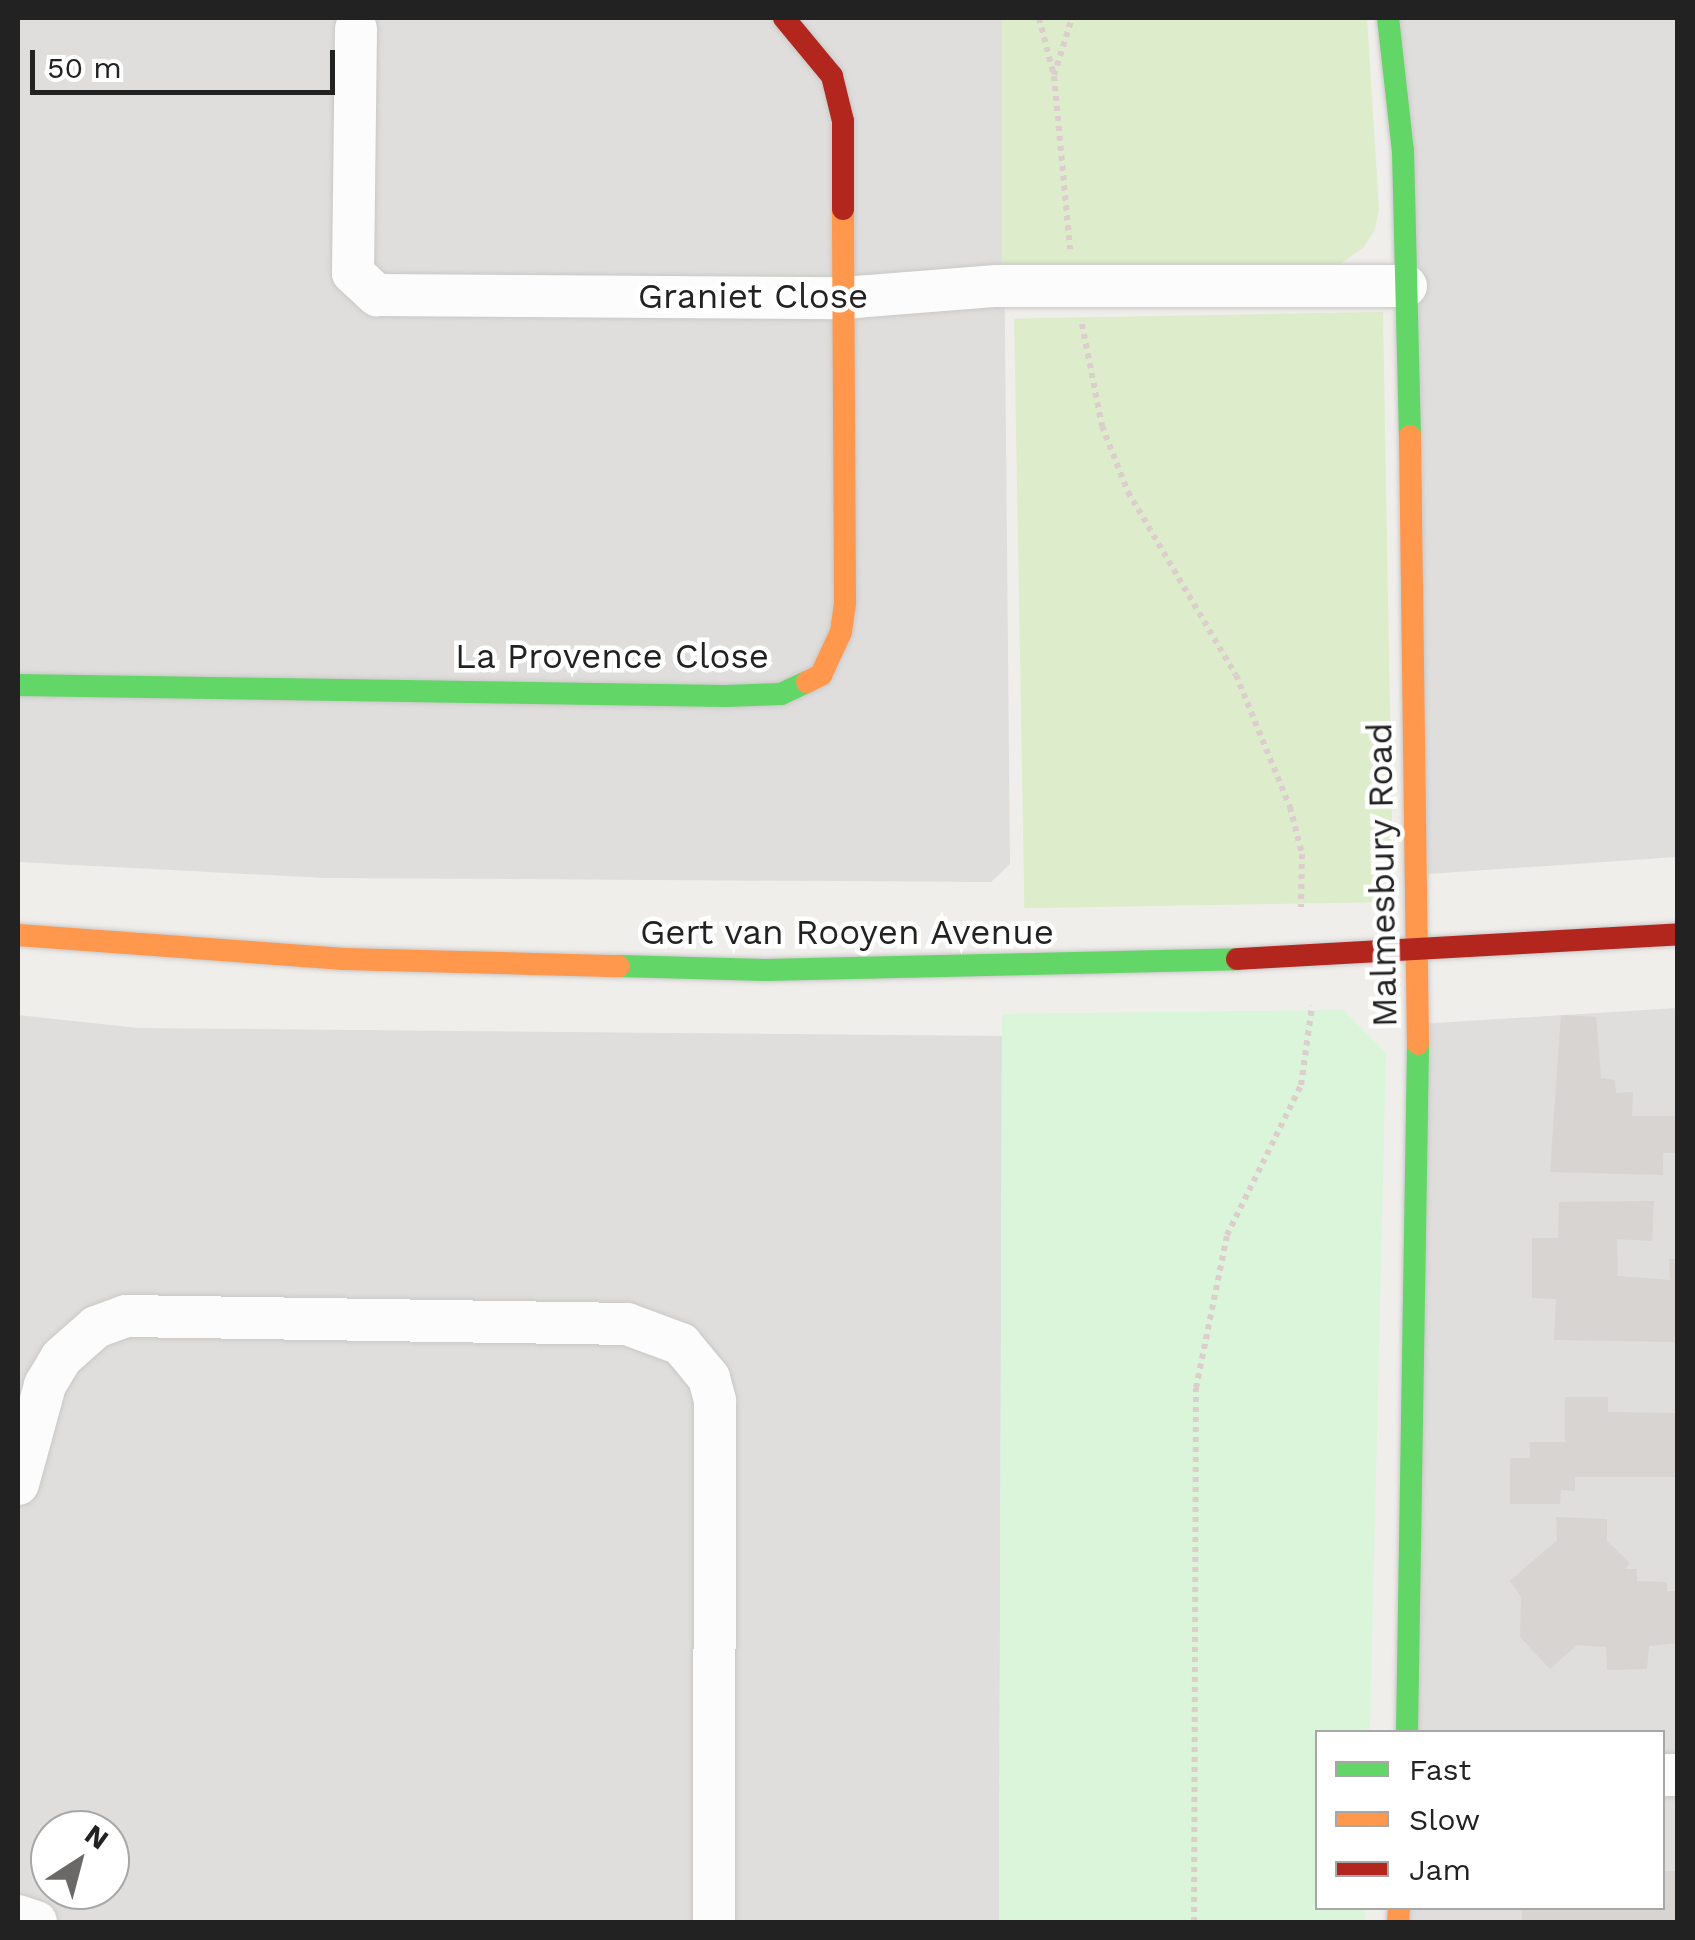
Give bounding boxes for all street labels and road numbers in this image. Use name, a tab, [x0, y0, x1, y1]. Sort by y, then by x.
street label: Graniet Close	[638, 275, 868, 317]
street label: La Provence Close	[455, 635, 769, 677]
street label: Malmesbury Road	[1358, 722, 1406, 1028]
street label: Gert van Rooyen Avenue	[639, 911, 1055, 953]

